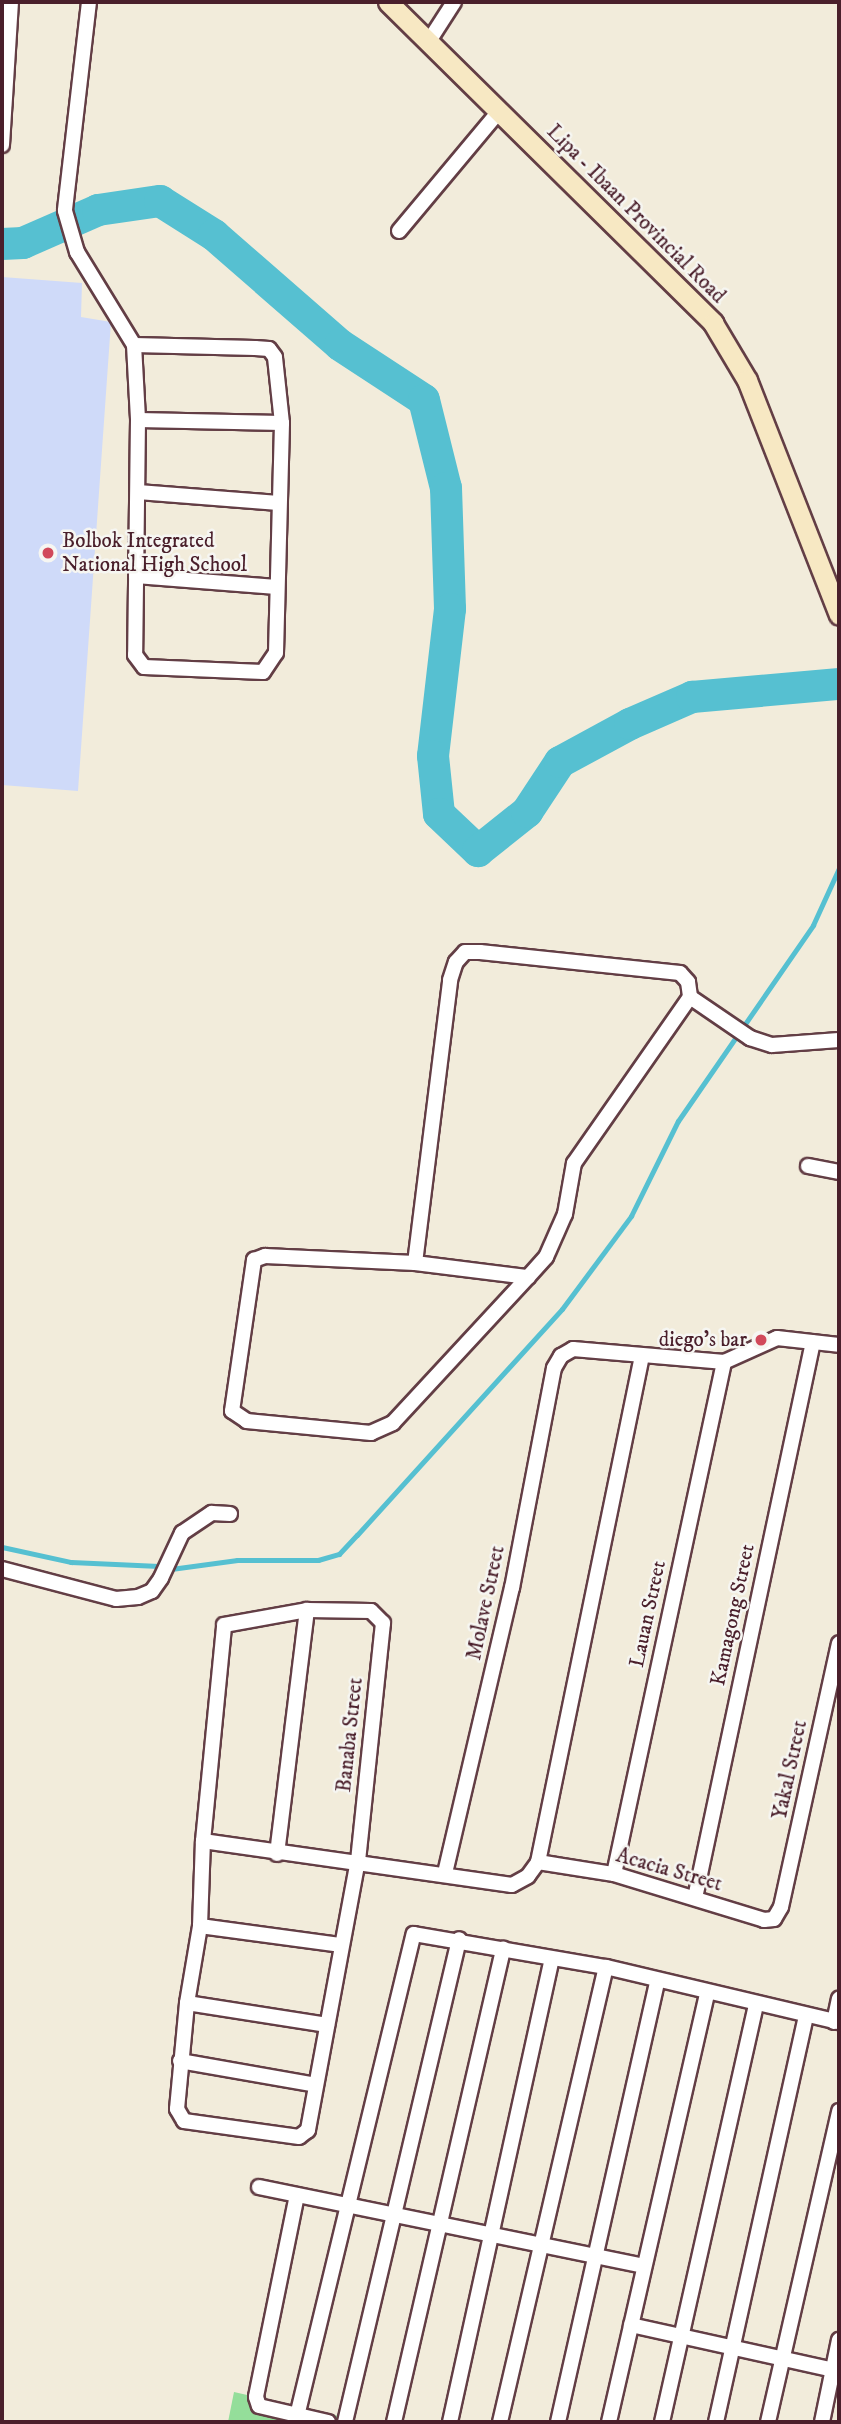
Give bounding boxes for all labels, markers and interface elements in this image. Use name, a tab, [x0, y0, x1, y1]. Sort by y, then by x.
street label: Lipa - Ibaan Provincial Road	[541, 119, 731, 309]
place label: Bolbok Integrated National High School	[62, 528, 247, 578]
marker: Bolbok Integrated National High School	[40, 545, 56, 561]
place label: diego's bar	[659, 1327, 747, 1353]
marker: diego's bar	[753, 1332, 769, 1348]
street label: Kamagong Street	[706, 1542, 760, 1688]
street label: Molave Street	[462, 1544, 510, 1662]
street label: Lauan Street	[624, 1558, 672, 1670]
street label: Banaba Street	[331, 1676, 369, 1794]
street label: Yakal Street	[767, 1718, 813, 1822]
street label: Acacia Street	[613, 1843, 725, 1897]

